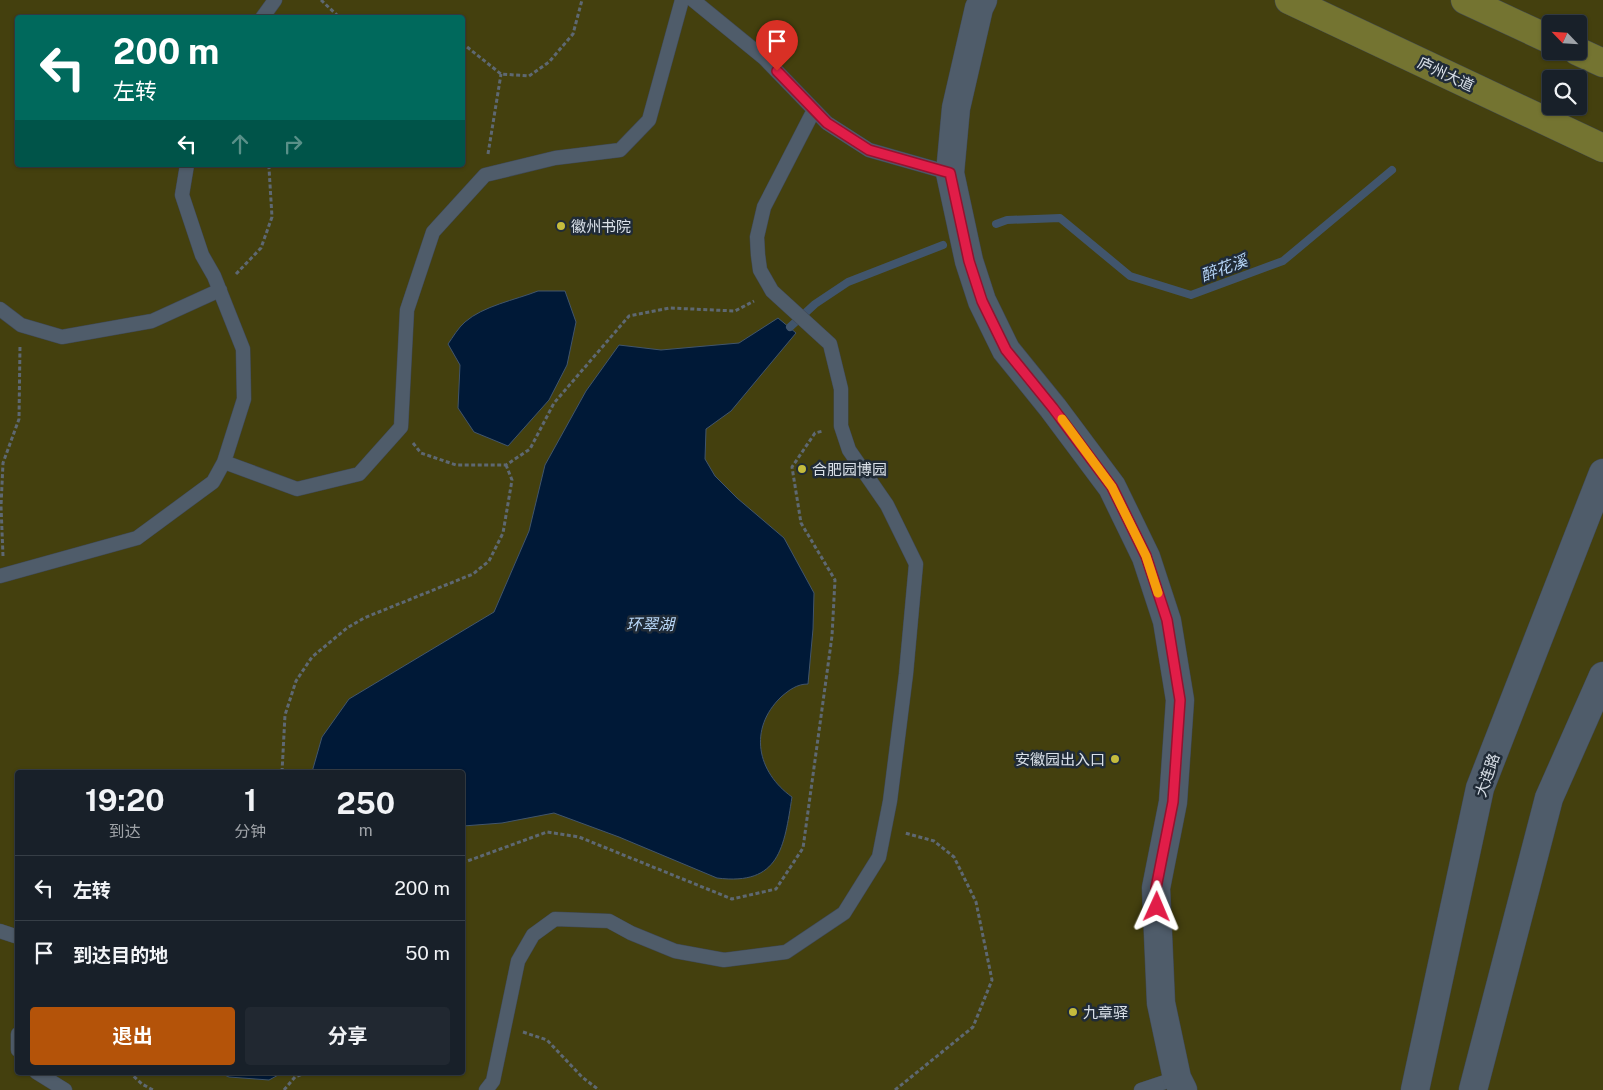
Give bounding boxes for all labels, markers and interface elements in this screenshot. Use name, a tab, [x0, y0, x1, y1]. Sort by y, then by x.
north arrow	[1542, 15, 1588, 60]
map controls	[1542, 15, 1587, 115]
pin	[756, 20, 798, 71]
icon: arrive	[763, 27, 791, 55]
text: 200 m	[113, 31, 219, 72]
icon: left	[30, 35, 95, 100]
street label: 庐州大道	[1415, 54, 1477, 94]
button: search	[1542, 70, 1587, 115]
text: 左转	[113, 78, 157, 104]
icon: left	[173, 130, 201, 158]
icon: ahead	[226, 130, 254, 158]
icon: right	[279, 130, 307, 158]
place label: 徽州书院	[571, 218, 631, 235]
marker: 徽州书院	[555, 220, 567, 232]
water label: 醉花溪	[1198, 250, 1252, 285]
place label: 合肥园博园	[812, 461, 887, 478]
marker: 合肥园博园	[796, 463, 808, 475]
water label: 环翠湖	[626, 615, 677, 634]
place label: 安徽园出入口	[1015, 751, 1105, 768]
street label: 大连路	[1472, 751, 1502, 799]
marker: 安徽园出入口	[1109, 753, 1121, 765]
text: 19:20	[85, 782, 165, 818]
text: 1	[244, 782, 257, 818]
text: 250	[336, 785, 395, 821]
text: m	[359, 821, 373, 840]
text: 到达	[109, 822, 141, 841]
text: 分钟	[235, 822, 267, 841]
icon: left	[30, 874, 58, 902]
text: 200 m	[394, 877, 450, 899]
text: 左转	[73, 879, 111, 901]
position arrow	[1130, 880, 1182, 932]
icon: arrive	[30, 939, 58, 967]
text: 50 m	[405, 942, 450, 964]
text: 到达目的地	[73, 944, 168, 966]
place label: 九章驿	[1083, 1004, 1128, 1021]
marker: 九章驿	[1067, 1006, 1079, 1018]
button: 退出	[30, 1007, 235, 1065]
button: 分享	[245, 1007, 450, 1065]

